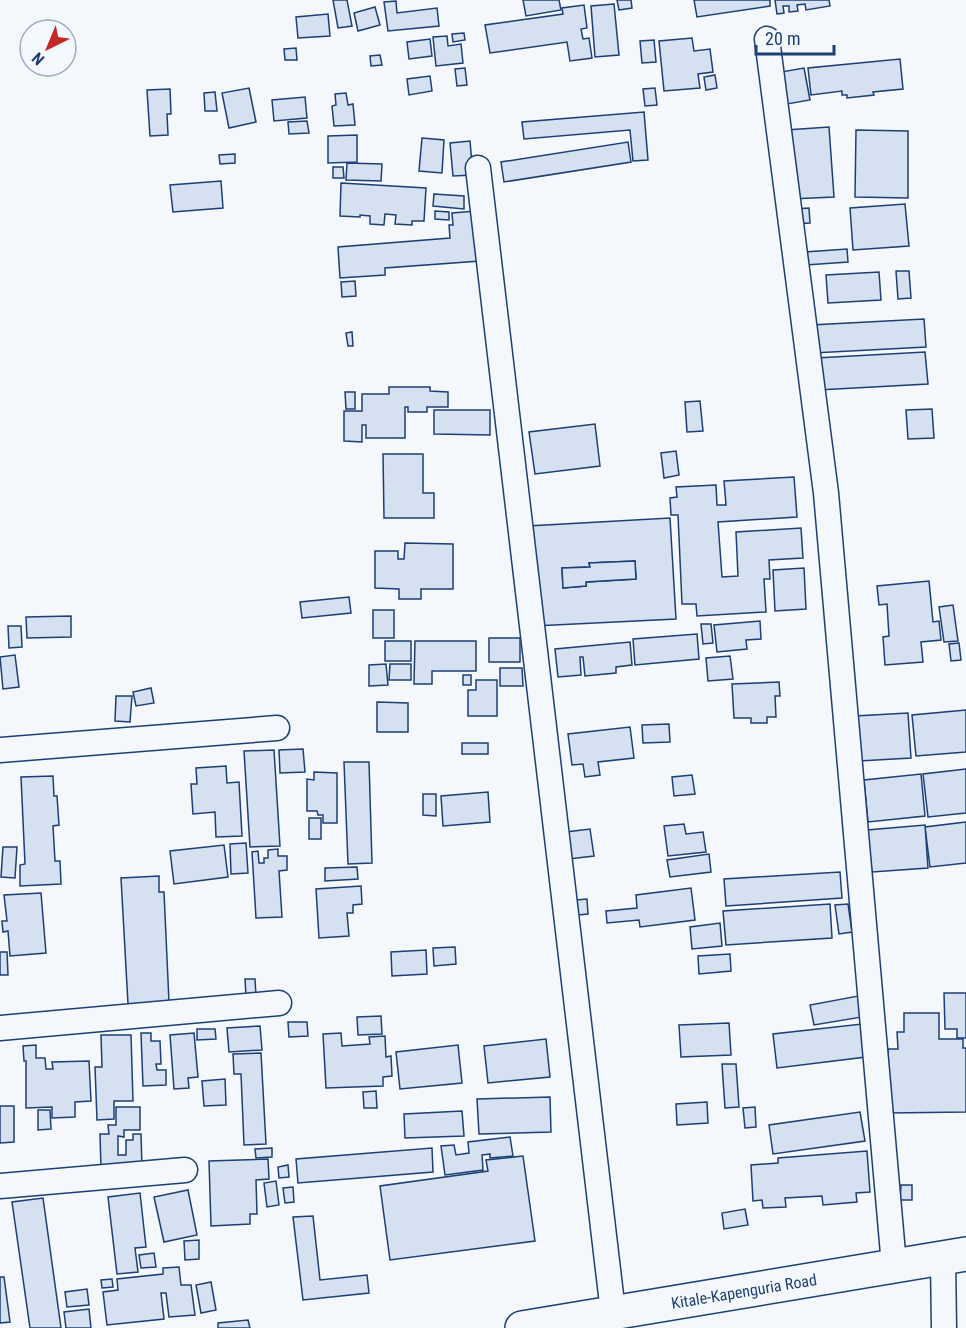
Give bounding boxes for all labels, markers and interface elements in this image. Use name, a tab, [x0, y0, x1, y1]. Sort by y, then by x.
north arrow	[18, 18, 78, 78]
scale bar	[756, 18, 834, 56]
text: 20 m	[765, 28, 800, 49]
text: N	[28, 48, 48, 69]
street label: Kitale-Kapenguria Road	[670, 1270, 818, 1312]

